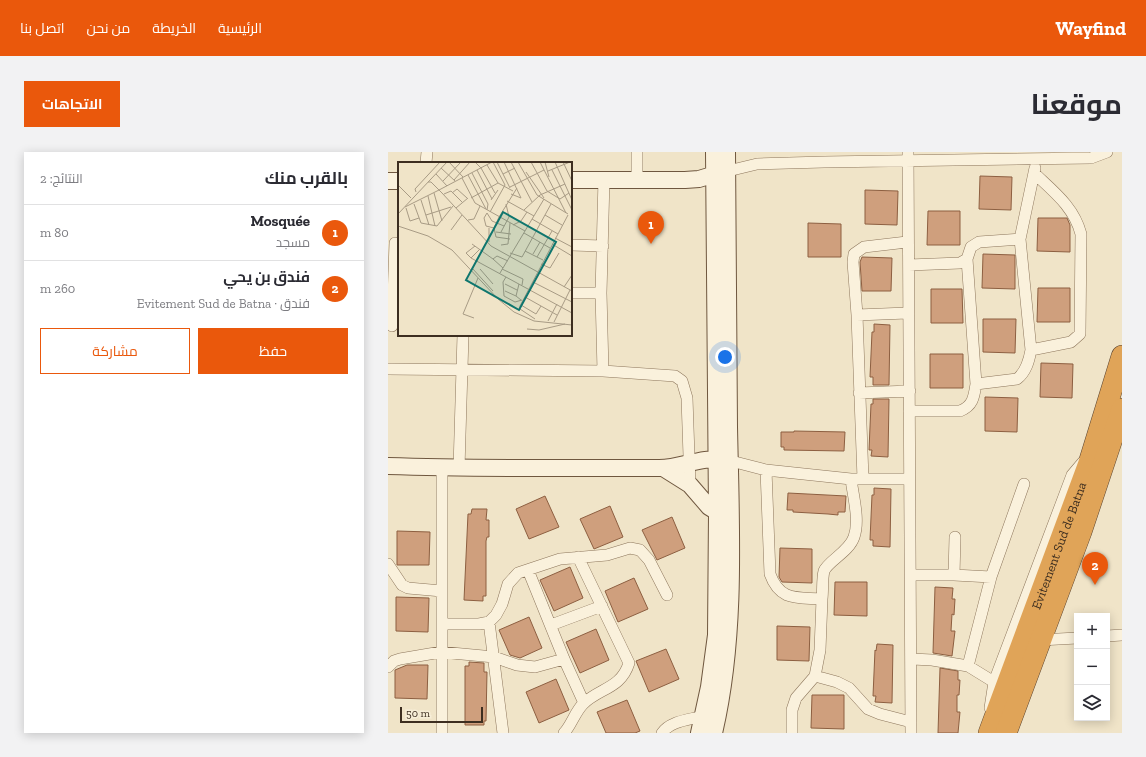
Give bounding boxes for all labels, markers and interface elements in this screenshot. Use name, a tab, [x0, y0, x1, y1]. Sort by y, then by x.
text: Wayfind	[1055, 17, 1126, 40]
text: اتصل بنا	[20, 20, 64, 37]
text: من نحن	[86, 20, 130, 37]
text: الخريطة	[152, 20, 196, 37]
text: الرئيسية	[218, 20, 262, 37]
button: الاتجاهات	[24, 81, 120, 127]
text: موقعنا	[1031, 88, 1122, 121]
inset map	[398, 162, 572, 336]
text: بالقرب منك	[265, 168, 348, 188]
text: النتائج: 2	[40, 171, 83, 186]
pin: 1	[638, 211, 664, 244]
text: Mosquée	[251, 212, 310, 230]
text: 80 m	[40, 225, 69, 240]
text: 1	[332, 225, 338, 240]
text: مسجد	[276, 235, 310, 250]
text: فندق بن يحي	[223, 268, 310, 286]
text: 260 m	[40, 281, 75, 296]
text: 2	[332, 281, 339, 296]
text: فندق · Evitement Sud de Batna	[137, 296, 310, 311]
button: مشاركة	[40, 328, 190, 374]
button: حفظ	[198, 328, 348, 374]
your location	[715, 347, 735, 367]
street label: Evitement Sud de Batna	[1029, 479, 1090, 611]
pin: 2	[1082, 552, 1108, 585]
map controls	[1074, 613, 1110, 721]
button: +	[1074, 613, 1110, 649]
button: −	[1074, 649, 1110, 685]
button: layers	[1074, 685, 1110, 721]
scale bar	[400, 705, 483, 724]
text: 50 m	[406, 707, 430, 720]

